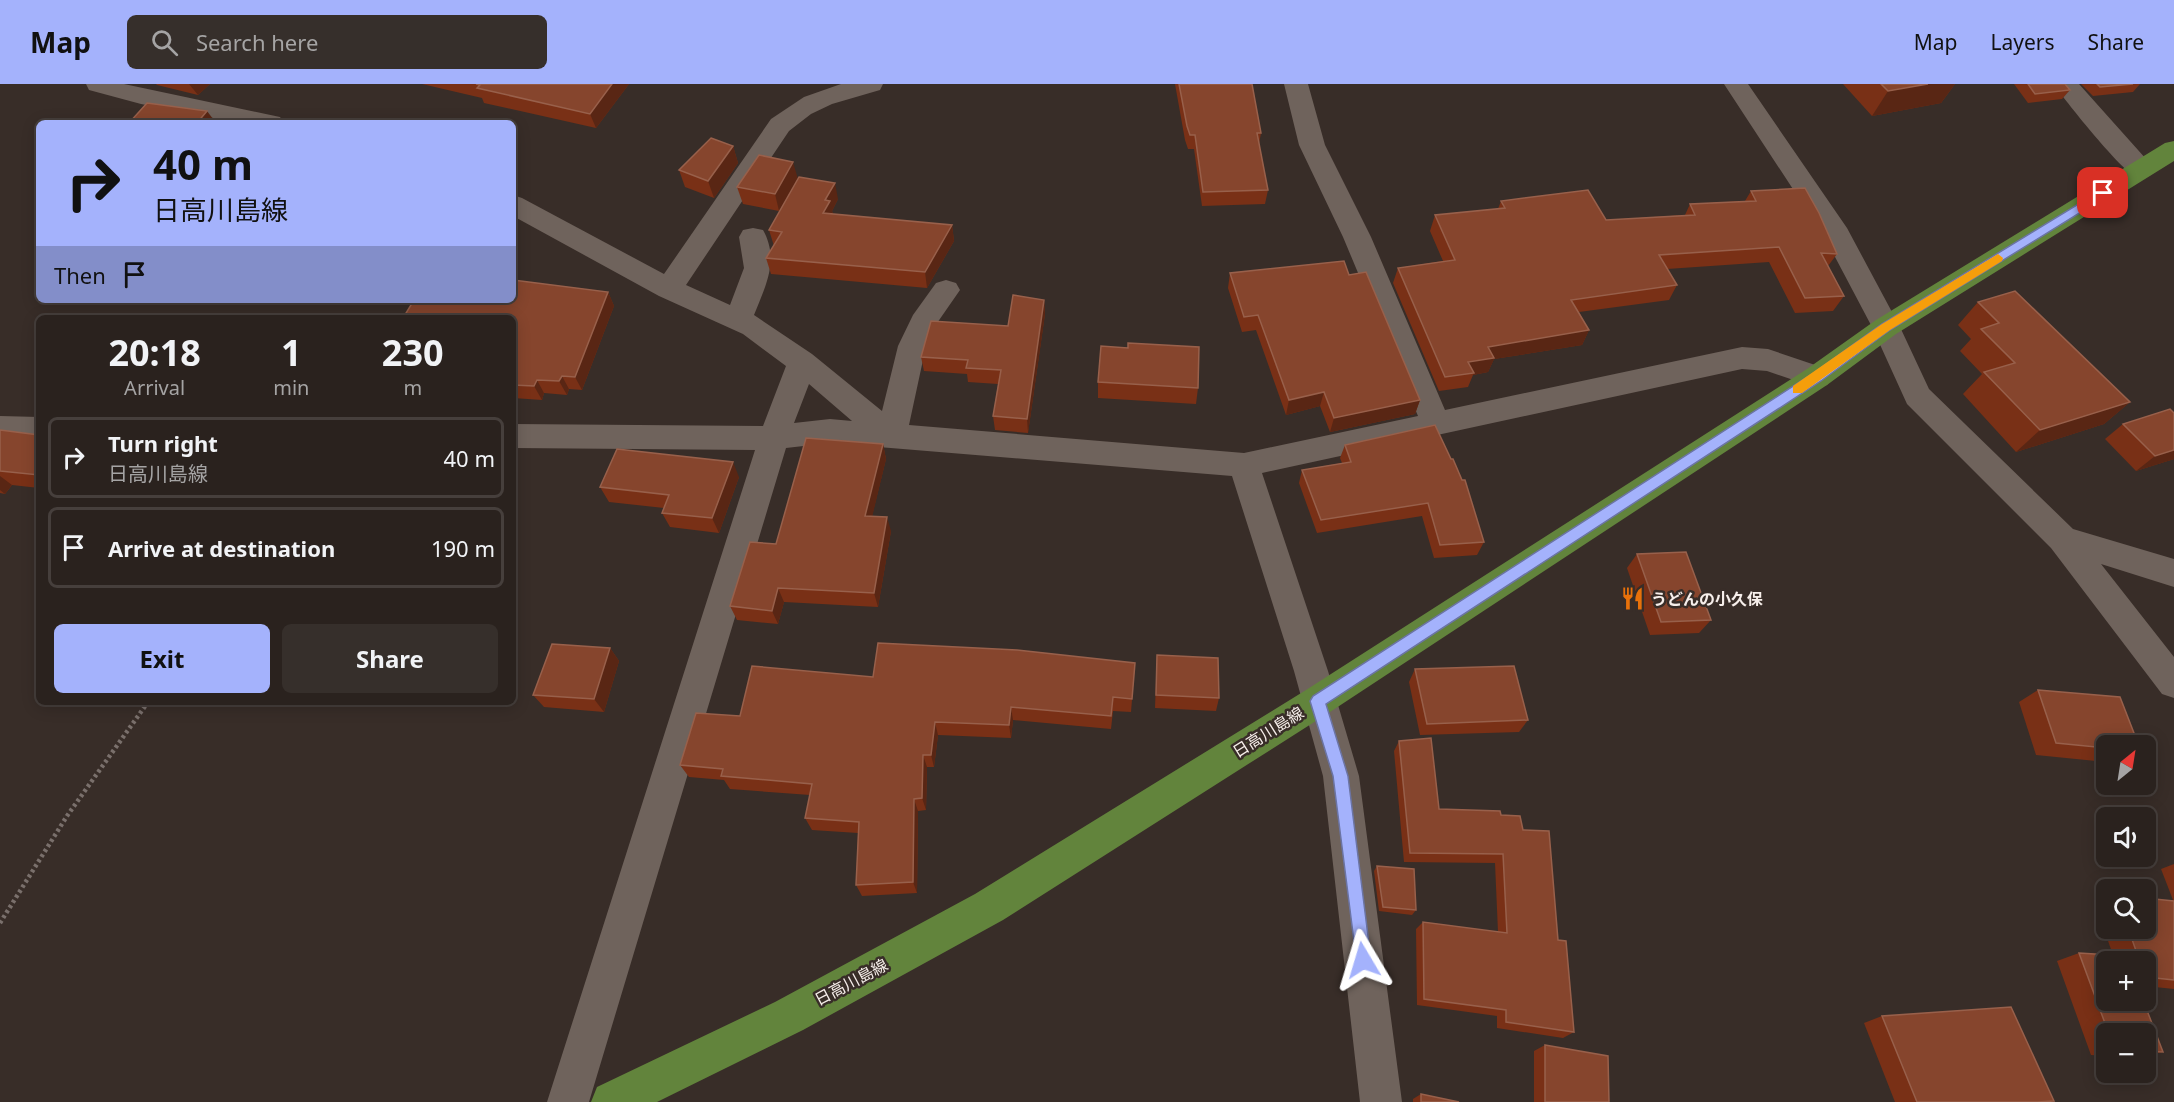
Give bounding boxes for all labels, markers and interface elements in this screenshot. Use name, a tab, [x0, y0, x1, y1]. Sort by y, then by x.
search box	[127, 15, 547, 69]
text: Map	[30, 23, 91, 61]
icon: search	[148, 26, 181, 59]
text: Search here	[196, 27, 318, 57]
text: Map	[1914, 28, 1958, 56]
text: Layers	[1991, 28, 2055, 56]
text: Share	[2088, 28, 2144, 56]
text: 40 m	[153, 135, 253, 192]
icon: right	[54, 144, 132, 222]
pin	[2077, 167, 2128, 218]
icon: arrive	[2086, 176, 2119, 209]
text: 日高川島線	[153, 191, 288, 228]
icon: arrive	[118, 258, 151, 291]
text: Then	[54, 260, 106, 290]
text: 20:18	[108, 328, 201, 377]
text: 1	[281, 328, 302, 377]
text: 230	[382, 328, 444, 377]
text: Arrival	[124, 374, 185, 401]
text: min	[273, 374, 309, 401]
text: m	[403, 374, 422, 401]
text: Turn right	[108, 428, 218, 458]
icon: right	[57, 441, 90, 474]
text: 40 m	[444, 443, 495, 473]
text: 日高川島線	[108, 460, 208, 487]
icon: arrive	[57, 531, 90, 564]
text: Arrive at destination	[108, 533, 335, 563]
text: 190 m	[431, 533, 495, 563]
restaurant icon: うどんの小久保	[1620, 586, 1646, 612]
place label: うどんの小久保	[1651, 588, 1763, 610]
button: Exit	[54, 624, 270, 693]
button: Share	[282, 624, 498, 693]
street label: 日高川島線	[1228, 701, 1308, 763]
north arrow	[2096, 735, 2156, 795]
map controls	[2096, 735, 2156, 1083]
button: sound	[2096, 807, 2156, 867]
button: search	[2096, 879, 2156, 939]
position arrow	[1331, 928, 1395, 992]
button: +	[2096, 951, 2156, 1011]
street label: 日高川島線	[811, 954, 891, 1010]
button: −	[2096, 1023, 2156, 1083]

